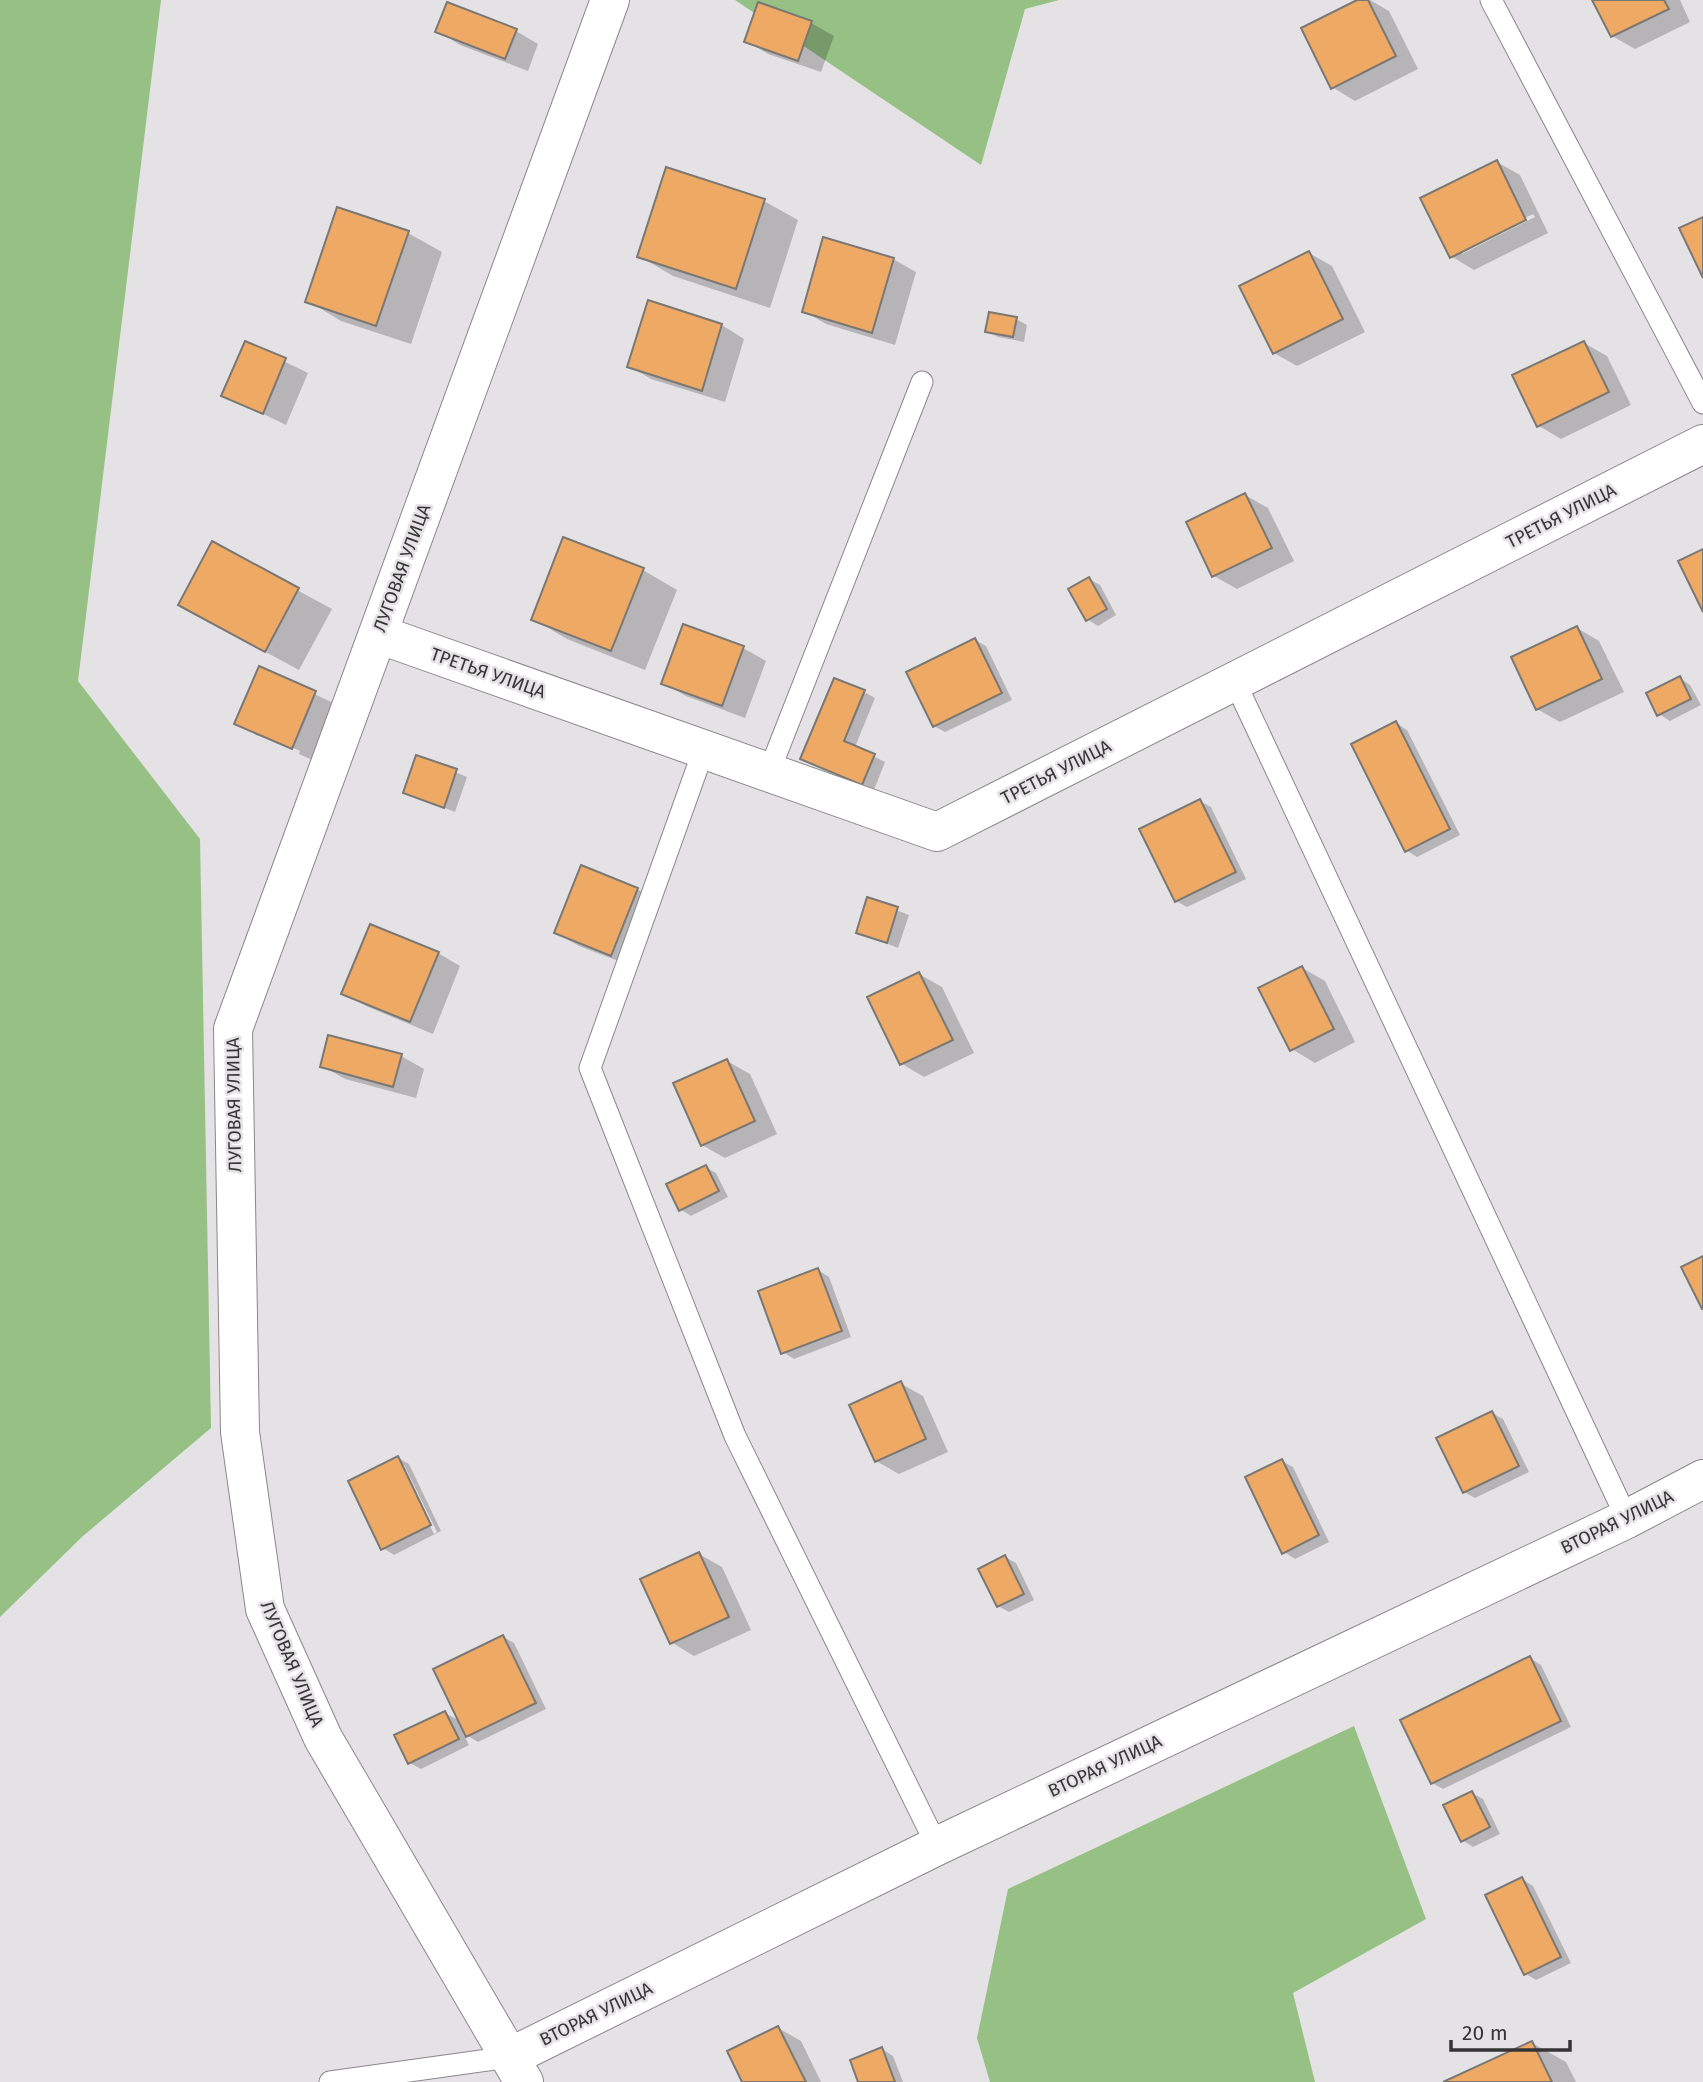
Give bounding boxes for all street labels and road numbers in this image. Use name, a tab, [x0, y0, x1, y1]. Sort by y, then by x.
street label: ТРЕТЬЯ УЛИЦА	[1502, 479, 1620, 553]
street label: ЛУГОВАЯ УЛИЦА	[369, 500, 436, 635]
street label: ТРЕТЬЯ УЛИЦА	[428, 643, 549, 703]
street label: ТРЕТЬЯ УЛИЦА	[997, 735, 1115, 809]
street label: ЛУГОВАЯ УЛИЦА	[222, 1037, 246, 1173]
street label: ВТОРАЯ УЛИЦА	[1557, 1485, 1678, 1559]
street label: ЛУГОВАЯ УЛИЦА	[256, 1598, 329, 1731]
street label: ВТОРАЯ УЛИЦА	[1045, 1730, 1166, 1802]
street label: ВТОРАЯ УЛИЦА	[536, 1977, 657, 2051]

